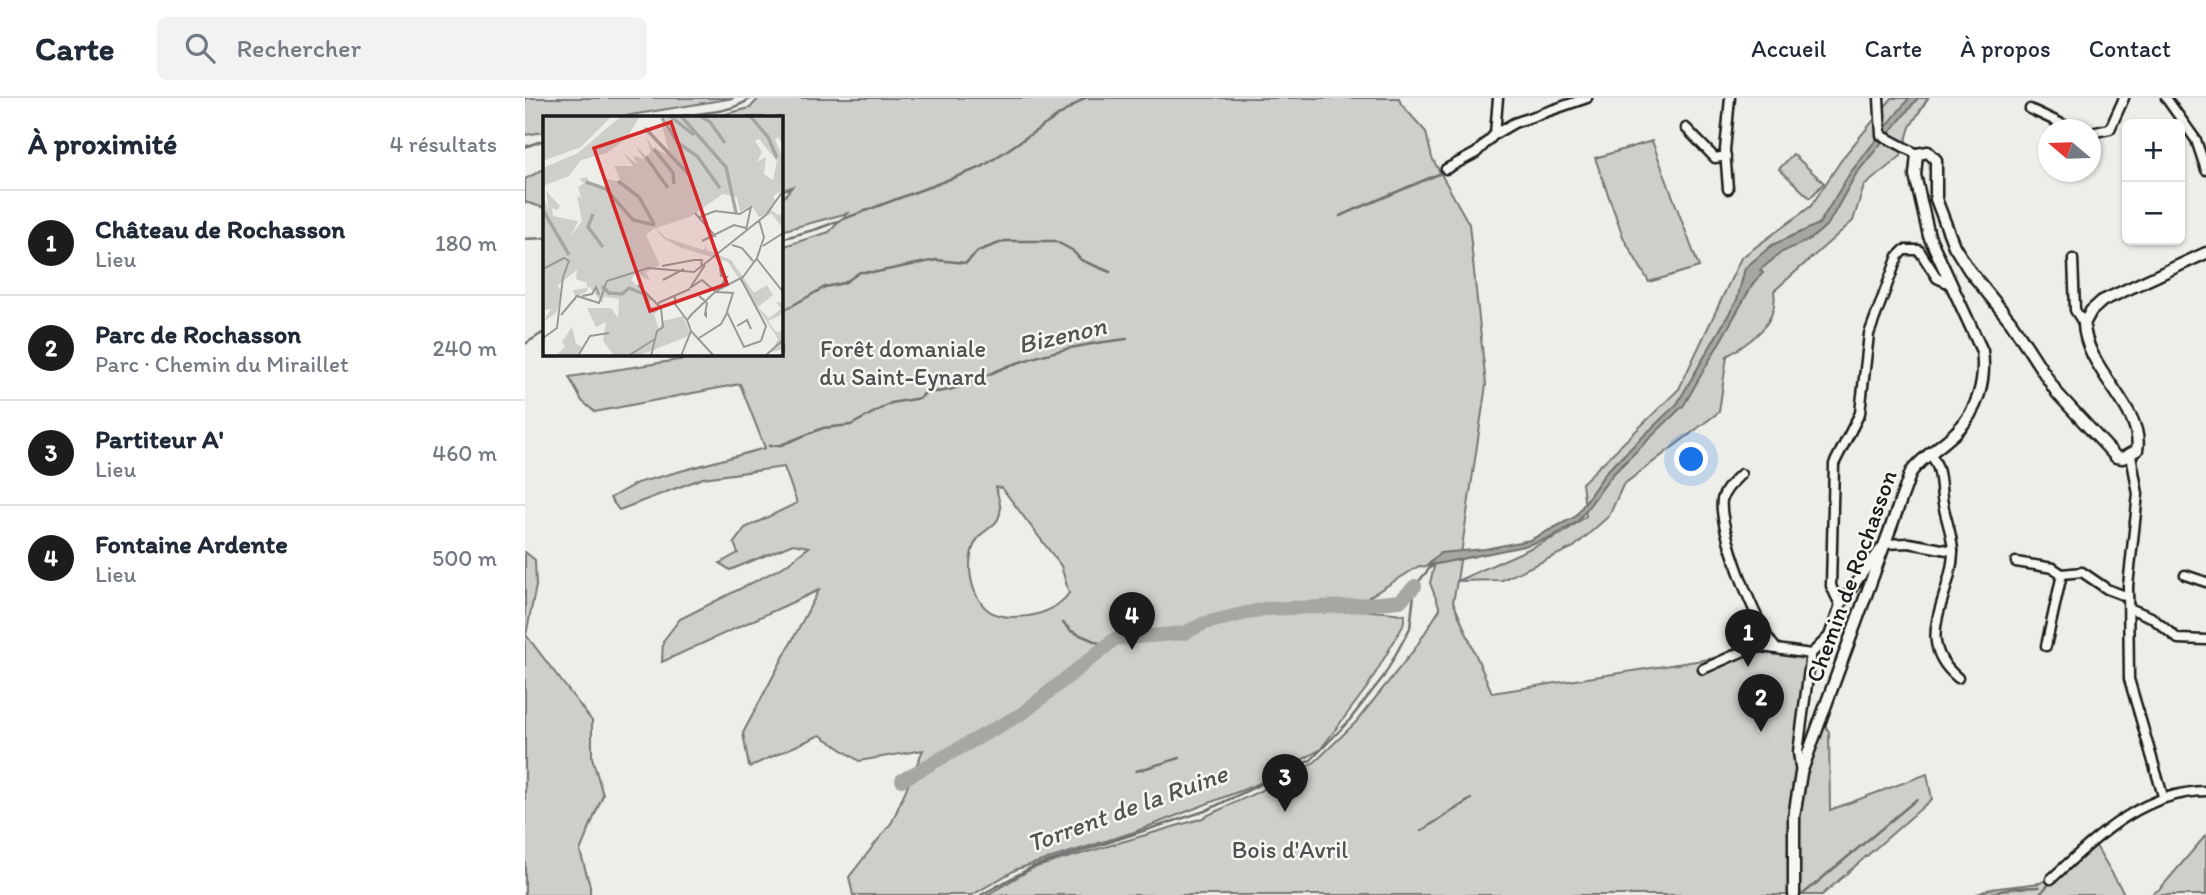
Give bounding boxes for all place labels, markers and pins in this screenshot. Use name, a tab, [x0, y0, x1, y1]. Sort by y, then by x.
pin: 4	[1109, 592, 1155, 650]
pin: 1	[1725, 609, 1771, 667]
pin: 2	[1738, 674, 1784, 732]
pin: 3	[1262, 754, 1308, 812]

